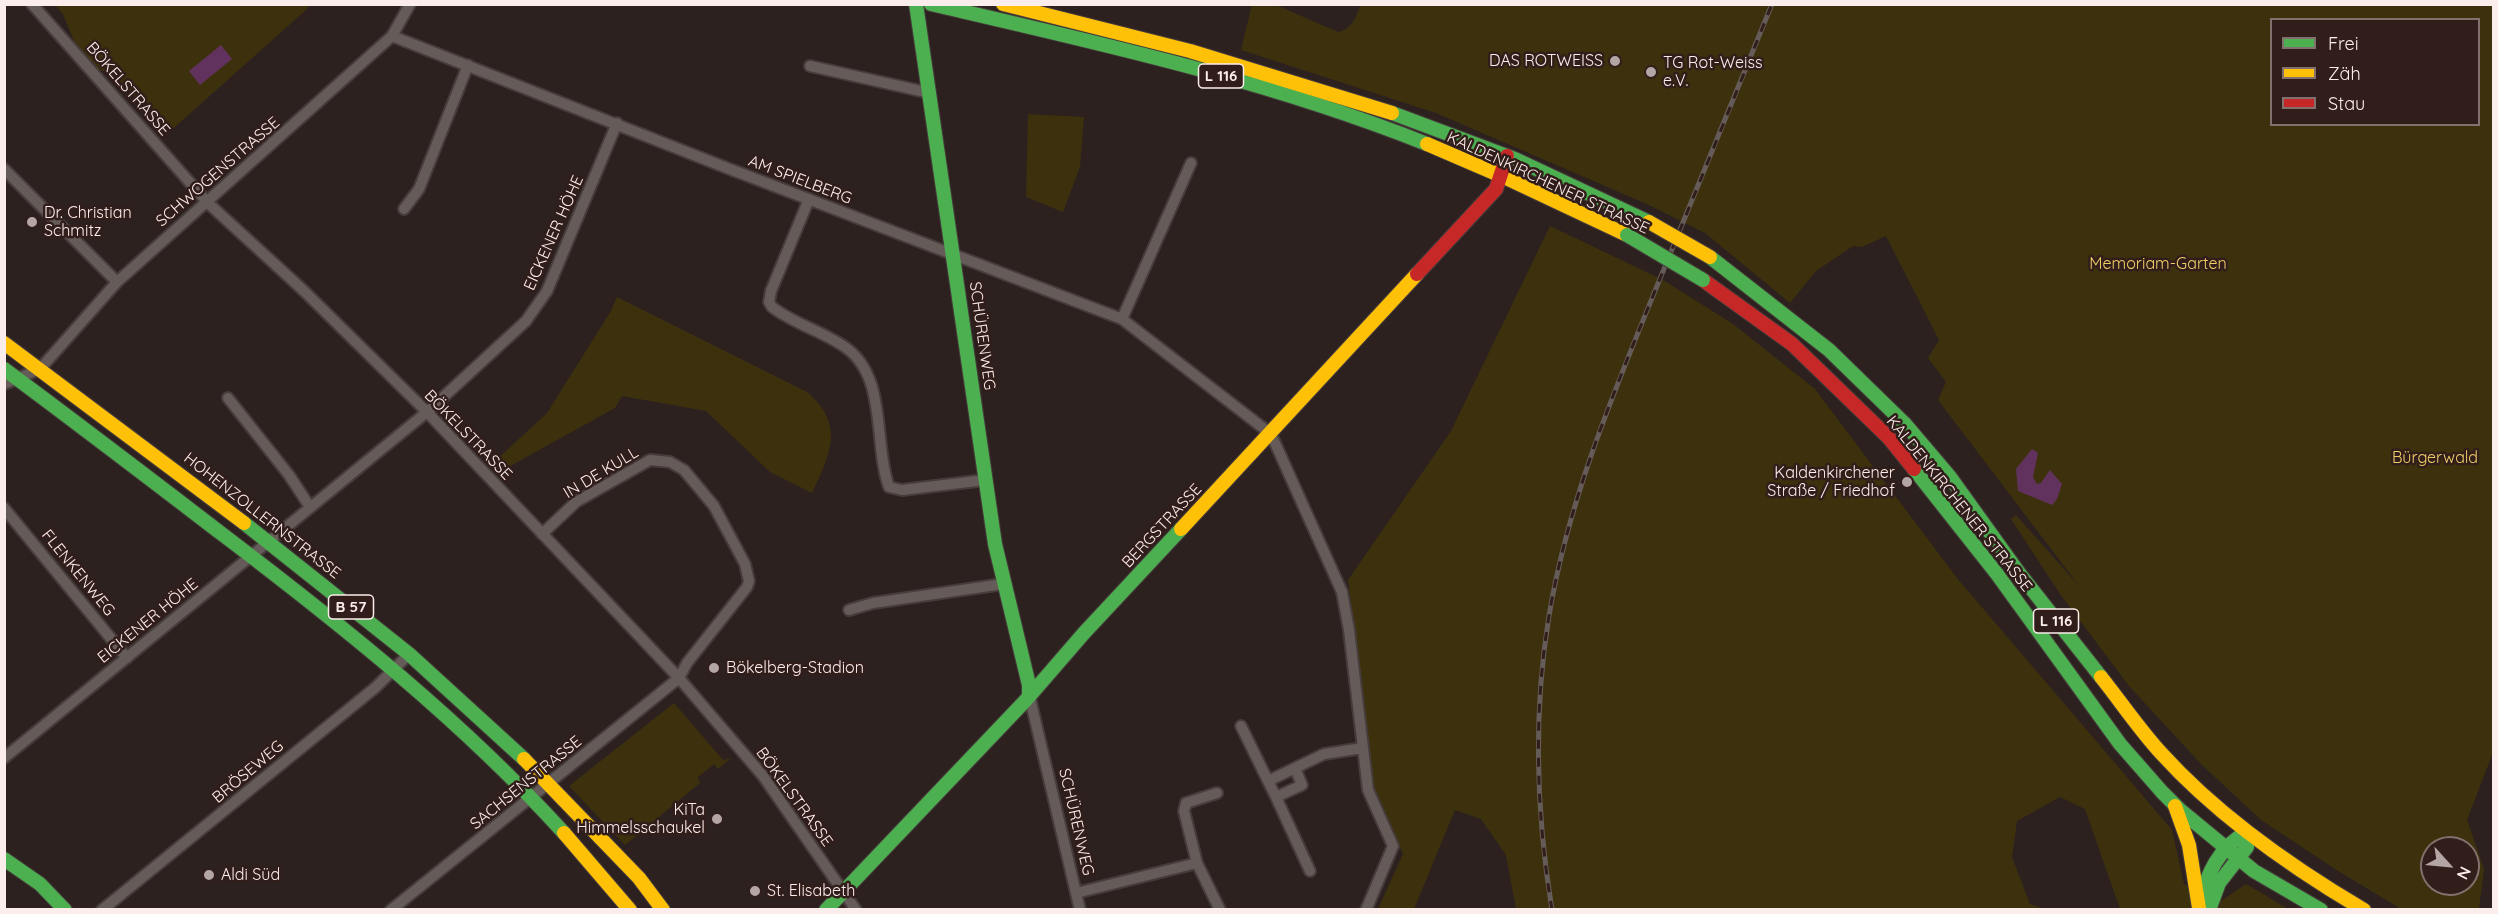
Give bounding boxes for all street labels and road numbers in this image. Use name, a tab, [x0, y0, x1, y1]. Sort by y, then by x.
street label: BÖKELSTRASSE	[82, 38, 174, 140]
road number: L 116	[1198, 64, 1244, 88]
street label: SCHWOGENSTRASSE	[152, 113, 284, 231]
street label: KALDENKIRCHENER STRASSE	[1444, 128, 1652, 238]
street label: AM SPIELBERG	[746, 151, 854, 209]
street label: EICKENER HÖHE	[520, 173, 588, 293]
street label: SCHÜRENWEG	[965, 280, 999, 392]
street label: BÖKELSTRASSE	[420, 386, 516, 484]
street label: KALDENKIRCHENER STRASSE	[1882, 412, 2036, 596]
street label: IN DE KULL	[560, 443, 642, 503]
street label: HOHENZOLLERNSTRASSE	[180, 449, 344, 583]
street label: BERGSTRASSE	[1118, 480, 1206, 572]
street label: FLENKENWEG	[37, 526, 119, 620]
street label: EICKENER HÖHE	[94, 575, 202, 667]
road number: B 57	[328, 595, 374, 619]
road number: L 116	[2034, 609, 2078, 633]
street label: SACHSENSTRASSE	[466, 732, 586, 834]
street label: BRÖSEWEG	[208, 737, 288, 807]
street label: BÖKELSTRASSE	[752, 744, 836, 850]
street label: SCHÜRENWEG	[1054, 766, 1098, 878]

